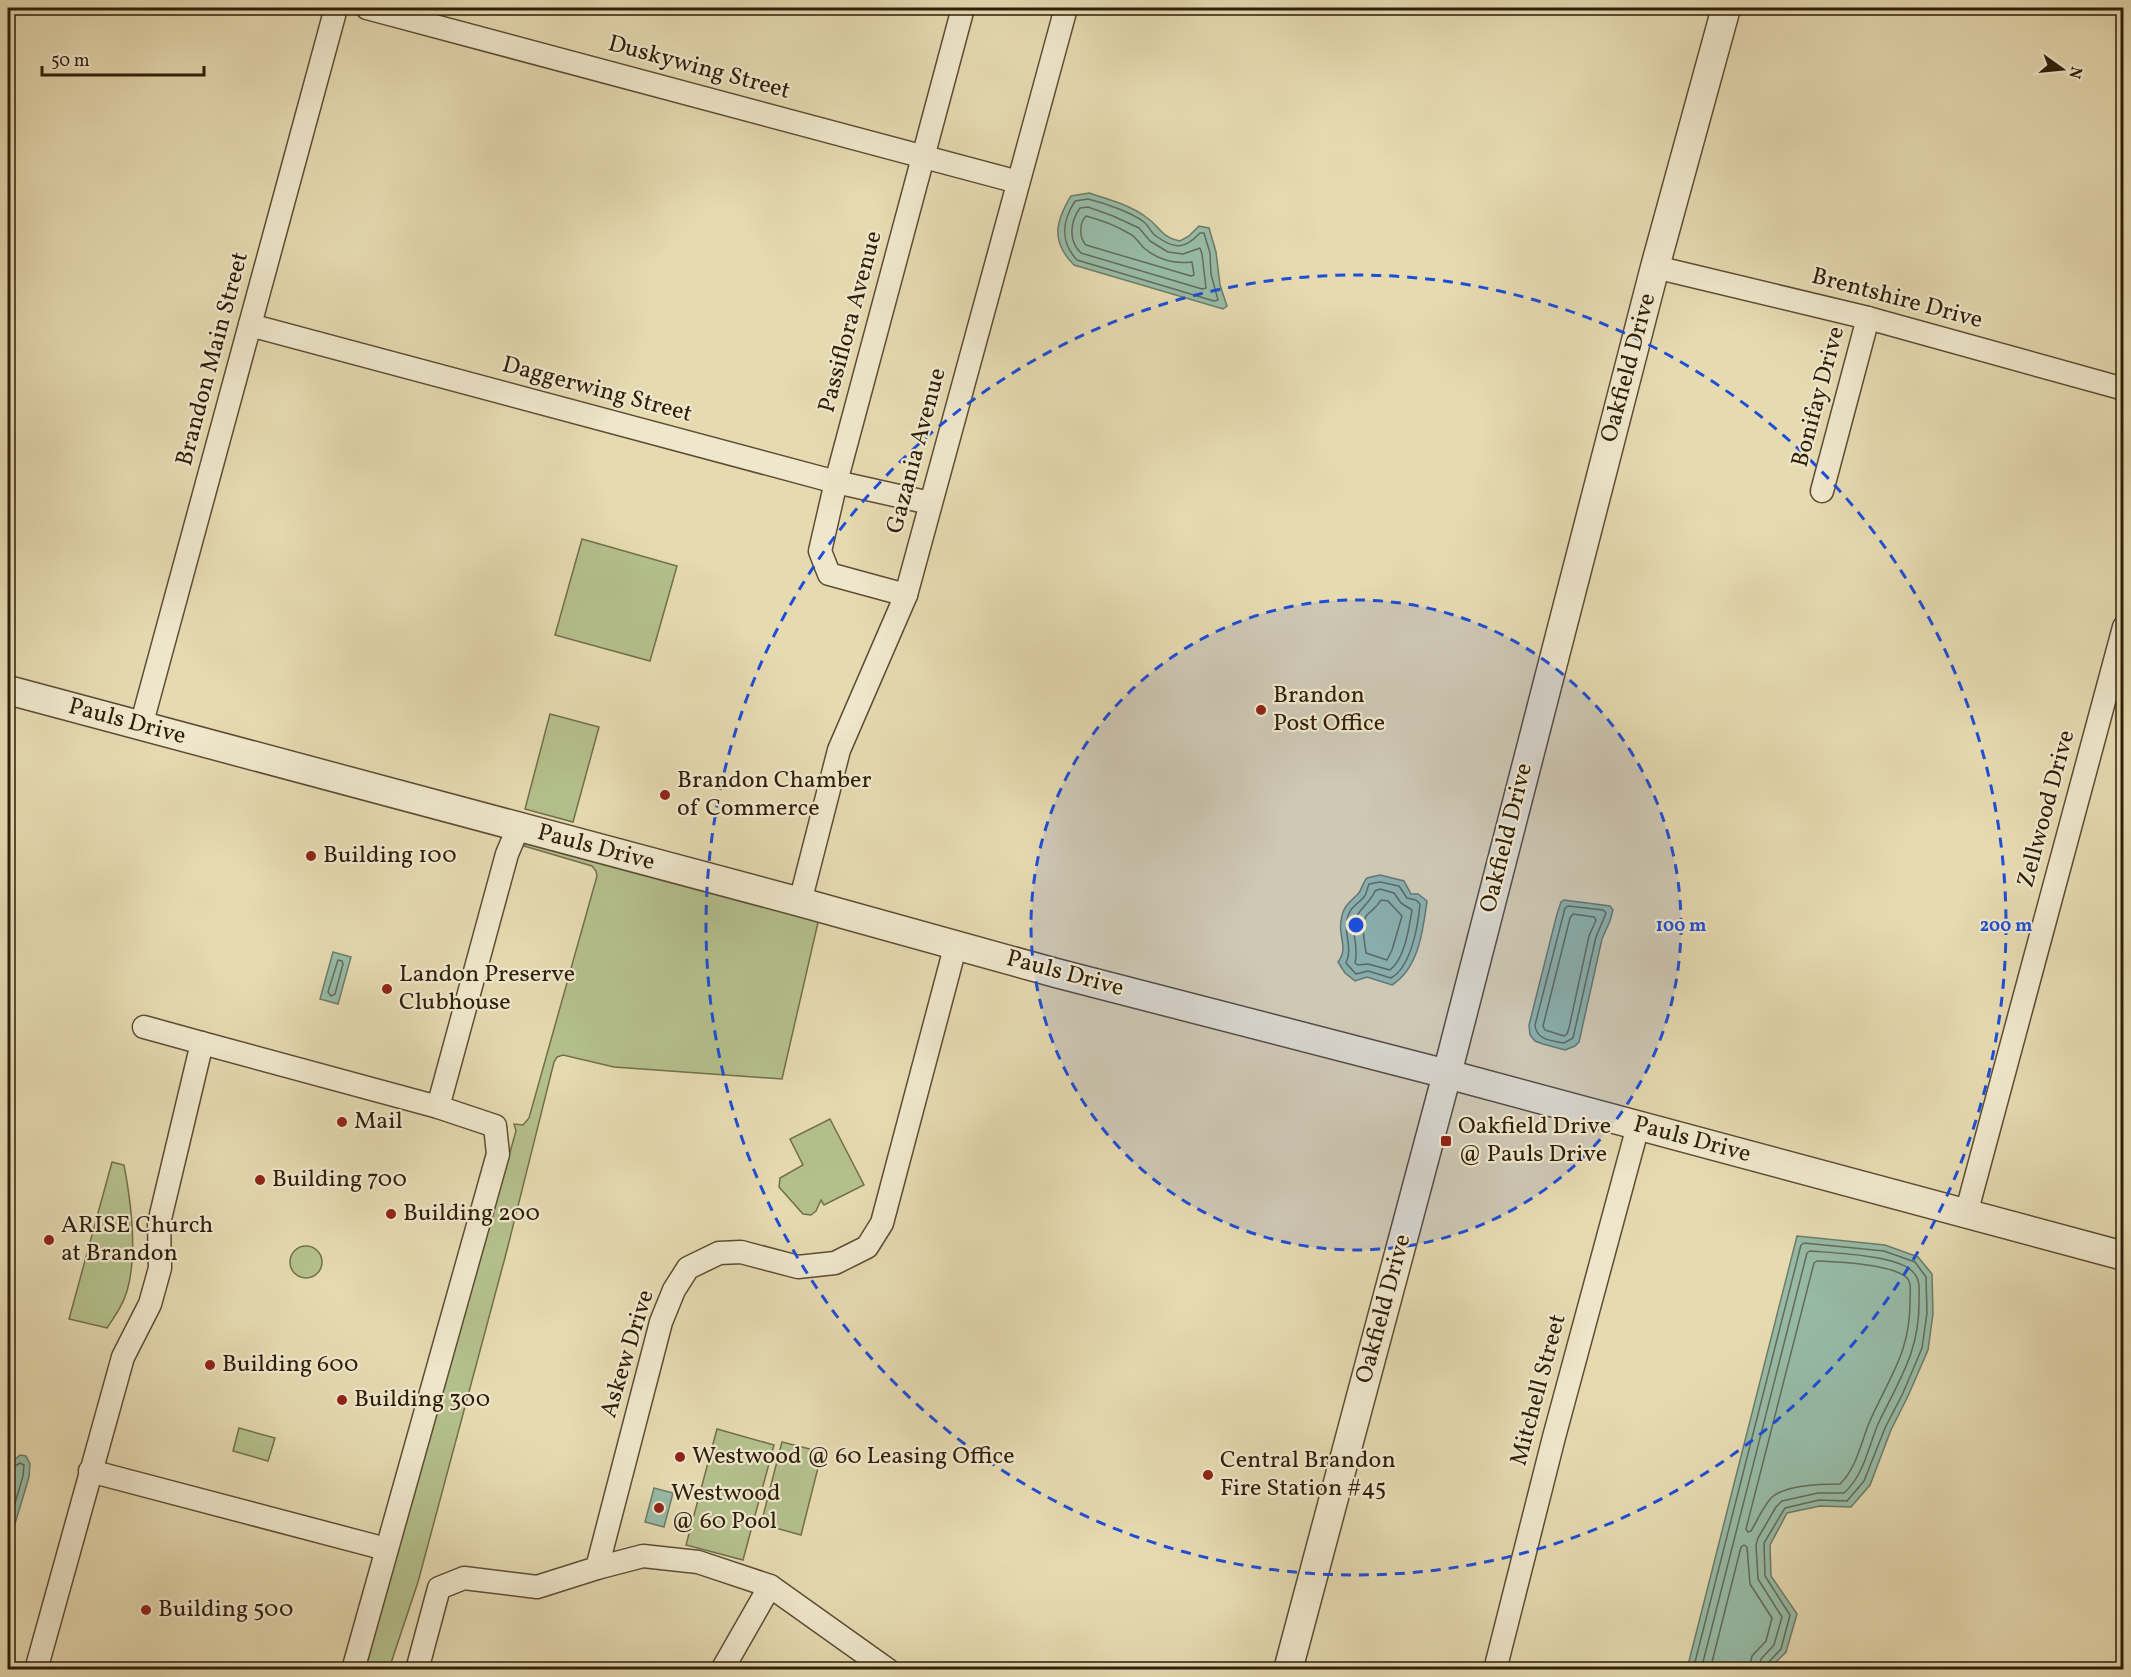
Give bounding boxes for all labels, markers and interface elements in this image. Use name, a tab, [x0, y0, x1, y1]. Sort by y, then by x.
street label: Duskywing Street	[604, 27, 794, 109]
scale bar	[42, 39, 204, 77]
north arrow	[2032, 39, 2092, 99]
text: 50 m	[51, 49, 90, 74]
text: N	[2062, 64, 2087, 81]
street label: Passiflora Avenue	[810, 227, 892, 417]
street label: Brandon Main Street	[168, 248, 258, 470]
street label: Brentshire Drive	[1808, 260, 1986, 338]
street label: Oakfield Drive	[1593, 290, 1665, 446]
street label: Bonifay Drive	[1784, 323, 1854, 471]
street label: Daggerwing Street	[498, 348, 696, 432]
street label: Gazania Avenue	[879, 364, 955, 538]
place label: Brandon Post Office	[1273, 679, 1385, 741]
street label: Pauls Drive	[65, 690, 189, 754]
marker: Brandon Post Office	[1254, 703, 1268, 717]
street label: Zellwood Drive	[2010, 727, 2084, 891]
street label: Oakfield Drive	[1472, 760, 1542, 916]
place label: Brandon Chamber of Commerce	[677, 764, 871, 826]
marker: Brandon Chamber of Commerce	[658, 788, 672, 802]
street label: Pauls Drive	[534, 816, 658, 880]
place label: Building 100	[323, 839, 457, 873]
marker: Building 100	[304, 849, 318, 863]
text: 100 m	[1656, 914, 1706, 939]
text: 200 m	[1980, 914, 2032, 939]
centre of rings	[1346, 915, 1366, 935]
street label: Pauls Drive	[1003, 942, 1127, 1006]
place label: Landon Preserve Clubhouse	[399, 958, 575, 1020]
marker: Landon Preserve Clubhouse	[380, 982, 394, 996]
place label: Mail	[354, 1105, 403, 1139]
street label: Pauls Drive	[1630, 1108, 1754, 1172]
place label: Oakfield Drive @ Pauls Drive	[1458, 1110, 1611, 1172]
marker: Mail	[335, 1115, 349, 1129]
marker: Oakfield Drive @ Pauls Drive	[1439, 1134, 1453, 1148]
place label: Building 700	[272, 1163, 407, 1197]
marker: Building 700	[253, 1173, 267, 1187]
place label: Building 200	[403, 1197, 540, 1231]
marker: Building 200	[384, 1207, 398, 1221]
place label: ARISE Church at Brandon	[61, 1209, 213, 1271]
street label: Oakfield Drive	[1348, 1231, 1420, 1387]
marker: ARISE Church at Brandon	[42, 1233, 56, 1247]
street label: Askew Drive	[592, 1286, 664, 1422]
street label: Mitchell Street	[1502, 1310, 1576, 1470]
place label: Building 600	[222, 1348, 359, 1382]
marker: Building 600	[203, 1358, 217, 1372]
place label: Building 300	[354, 1383, 490, 1417]
marker: Building 300	[335, 1393, 349, 1407]
place label: Westwood @ 60 Leasing Office	[692, 1440, 1015, 1474]
place label: Central Brandon Fire Station #45	[1220, 1444, 1396, 1506]
marker: Westwood @ 60 Leasing Office	[673, 1450, 687, 1464]
marker: Central Brandon Fire Station #45	[1201, 1468, 1215, 1482]
place label: Westwood @ 60 Pool	[671, 1477, 781, 1539]
marker: Westwood @ 60 Pool	[652, 1501, 666, 1515]
place label: Building 500	[158, 1593, 293, 1627]
marker: Building 500	[139, 1603, 153, 1617]

